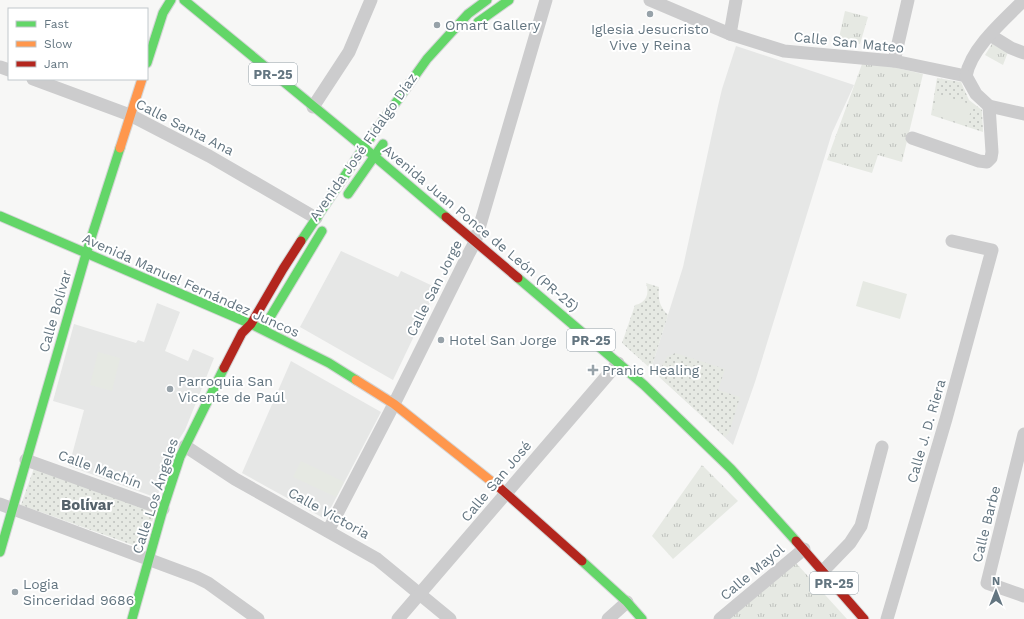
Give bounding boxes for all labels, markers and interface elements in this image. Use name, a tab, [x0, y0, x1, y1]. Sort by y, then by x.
legend	[8, 8, 148, 80]
marker: Iglesia Jesucristo Vive y Reina	[645, 9, 655, 19]
text: Fast	[44, 17, 69, 31]
place label: Omart Gallery	[445, 17, 541, 33]
marker: Omart Gallery	[432, 20, 442, 30]
place label: Iglesia Jesucristo Vive y Reina	[591, 21, 709, 53]
street label: Calle San Mateo	[793, 28, 905, 56]
text: Slow	[44, 37, 72, 51]
text: Jam	[44, 57, 69, 71]
road number: PR-25	[249, 63, 297, 85]
street label: Avenida José Fidalgo Díaz	[306, 70, 420, 224]
street label: Calle Santa Ana	[133, 95, 237, 159]
street label: Avenida Juan Ponce de León (PR-25)	[380, 141, 582, 315]
street label: Avenida Manuel Fernández Juncos	[80, 230, 302, 340]
street label: Calle San Jorge	[403, 237, 465, 339]
street label: Calle Bolívar	[36, 268, 75, 354]
road number: PR-25	[567, 329, 615, 351]
place label: Hotel San Jorge	[449, 332, 557, 348]
marker: Hotel San Jorge	[436, 335, 446, 345]
place label: Pranic Healing	[602, 362, 700, 378]
marker: Pranic Healing	[587, 364, 599, 376]
place label: Parroquia San Vicente de Paúl	[178, 373, 286, 405]
street label: Calle J. D. Riera	[904, 377, 949, 485]
marker: Parroquia San Vicente de Paúl	[165, 384, 175, 394]
street label: Calle Los Ángeles	[129, 436, 181, 556]
street label: Calle San José	[458, 437, 534, 525]
street label: Calle Machín	[56, 446, 144, 492]
street label: Calle Victoria	[285, 484, 373, 542]
street label: Calle Barbe	[969, 484, 1003, 564]
district label: Bolívar	[61, 496, 113, 514]
street label: Calle Mayol	[717, 540, 788, 603]
north arrow	[976, 571, 1016, 611]
road number: PR-25	[810, 572, 858, 594]
text: N	[992, 575, 1000, 588]
place label: Logia Sinceridad 9686	[23, 576, 134, 608]
marker: Logia Sinceridad 9686	[10, 587, 20, 597]

